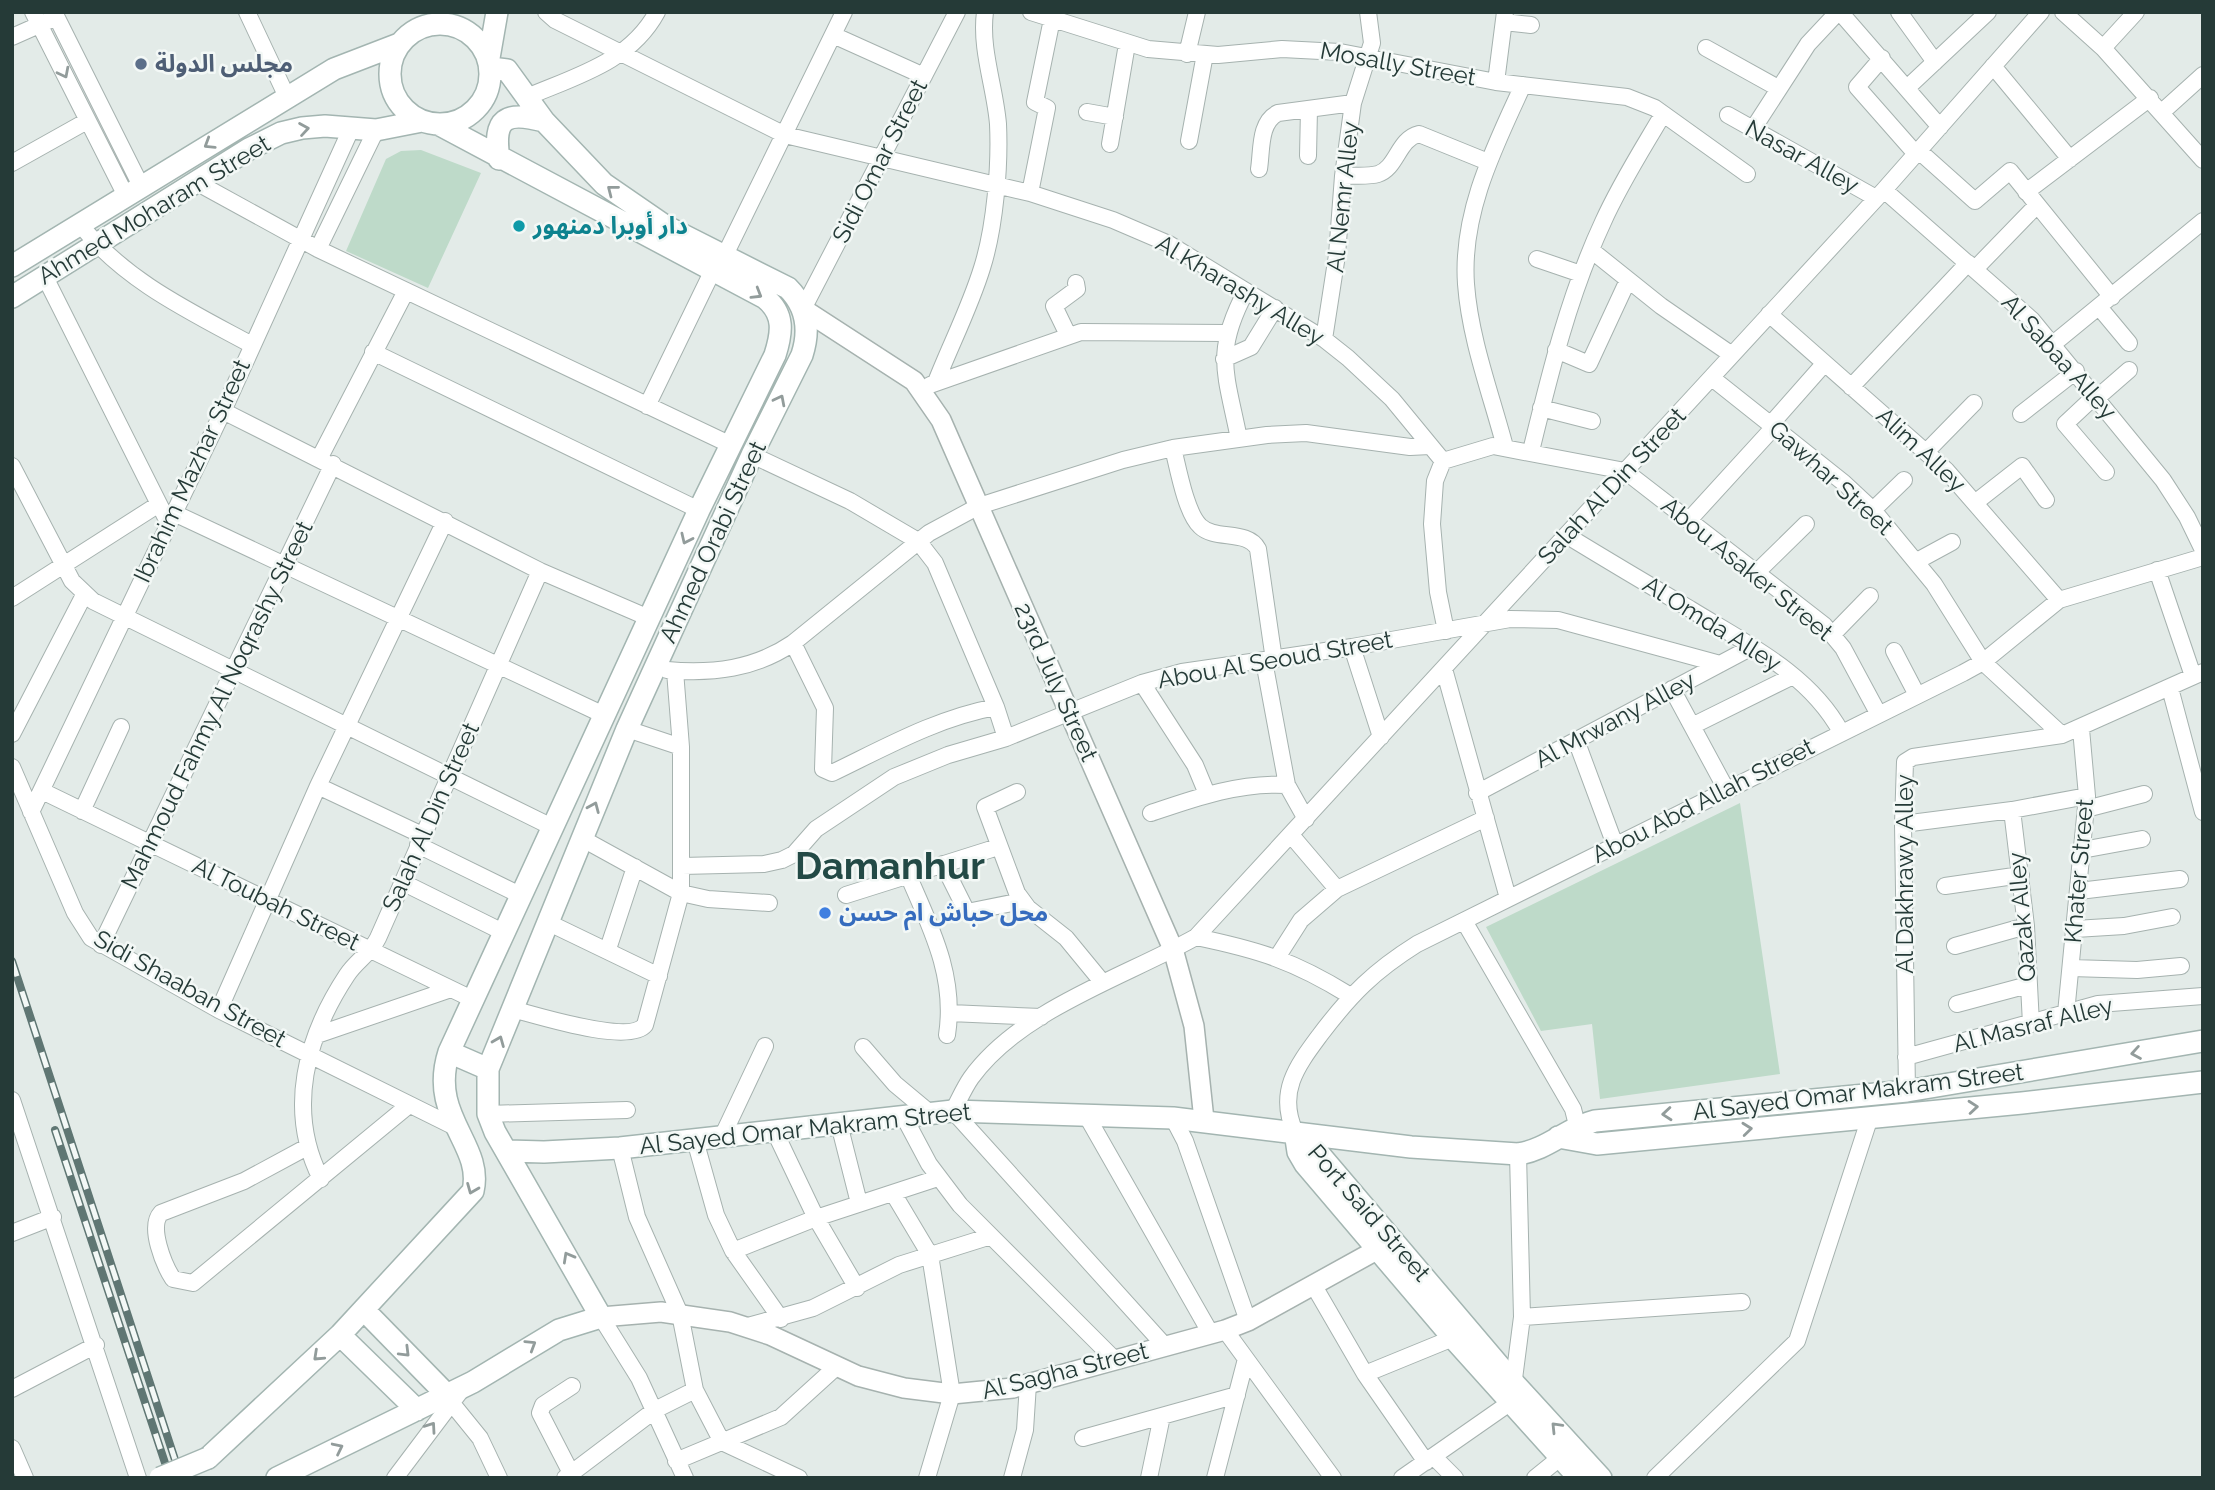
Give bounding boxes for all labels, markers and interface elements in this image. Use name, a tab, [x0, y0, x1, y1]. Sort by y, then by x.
street label: Mosally Street	[1318, 36, 1478, 91]
place label: مجلس الدولة	[155, 49, 293, 78]
marker: مجلس الدولة	[133, 56, 149, 72]
one-way arrow	[55, 66, 69, 78]
street label: Sidi Omar Street	[826, 74, 933, 247]
street label: Nasar Alley	[1740, 113, 1864, 200]
street label: Al Nemr Alley	[1320, 120, 1365, 274]
one-way arrow	[298, 122, 310, 137]
street label: Ahmed Moharam Street	[32, 129, 275, 290]
one-way arrow	[204, 136, 217, 149]
one-way arrow	[607, 186, 619, 199]
place label: دار أوبرا دمنهور	[532, 211, 688, 240]
marker: دار أوبرا دمنهور	[511, 218, 527, 234]
street label: Al Kharashy Alley	[1151, 228, 1330, 351]
one-way arrow	[750, 286, 763, 299]
street label: Al Sabaa Alley	[1996, 288, 2123, 425]
street label: Ibrahim Mazhar Street	[127, 355, 256, 587]
one-way arrow	[772, 395, 786, 407]
street label: Salah Al Din Street	[1532, 401, 1692, 570]
street label: Alim Alley	[1871, 401, 1972, 498]
street label: Gawhar Street	[1763, 414, 1899, 541]
street label: Ahmed Orabi Street	[653, 436, 772, 647]
street label: Abou Asaker Street	[1656, 491, 1839, 647]
street label: Mahmoud Fahmy Al Noqrashy Street	[114, 516, 319, 894]
one-way arrow	[680, 532, 694, 544]
street label: Al Omda Alley	[1638, 570, 1787, 678]
street label: 23rd July Street	[1009, 598, 1104, 766]
street label: Abou Al Seoud Street	[1155, 625, 1395, 694]
street label: Al Mrwany Alley	[1530, 665, 1700, 774]
street label: Salah Al Din Street	[376, 718, 485, 916]
street label: Abou Abd Allah Street	[1587, 732, 1819, 869]
street label: Al Dakhrawy Alley	[1890, 774, 1919, 974]
street label: Khater Street	[2058, 798, 2099, 944]
one-way arrow	[586, 802, 600, 814]
district label: Damanhur	[795, 843, 985, 888]
street label: Al Toubah Street	[188, 851, 365, 957]
street label: Qazak Alley	[2001, 851, 2042, 983]
place label: محل حباش ام حسن	[839, 898, 1048, 931]
marker: محل حباش ام حسن	[817, 905, 833, 921]
street label: Sidi Shaaban Street	[89, 924, 291, 1053]
street label: Al Masraf Alley	[1950, 991, 2116, 1058]
one-way arrow	[491, 1035, 505, 1047]
one-way arrow	[2130, 1045, 2142, 1060]
street label: Al Sayed Omar Makram Street	[1691, 1057, 2025, 1126]
street label: Al Sayed Omar Makram Street	[638, 1097, 972, 1160]
one-way arrow	[1968, 1100, 1979, 1115]
one-way arrow	[1662, 1106, 1673, 1121]
one-way arrow	[1742, 1122, 1753, 1137]
street label: Port Said Street	[1302, 1138, 1437, 1287]
one-way arrow	[466, 1183, 480, 1195]
one-way arrow	[563, 1251, 576, 1264]
street label: Al Sagha Street	[979, 1336, 1151, 1405]
one-way arrow	[523, 1341, 536, 1354]
one-way arrow	[397, 1344, 410, 1357]
one-way arrow	[313, 1347, 326, 1360]
one-way arrow	[423, 1422, 435, 1435]
one-way arrow	[1551, 1422, 1564, 1435]
one-way arrow	[331, 1442, 343, 1456]

